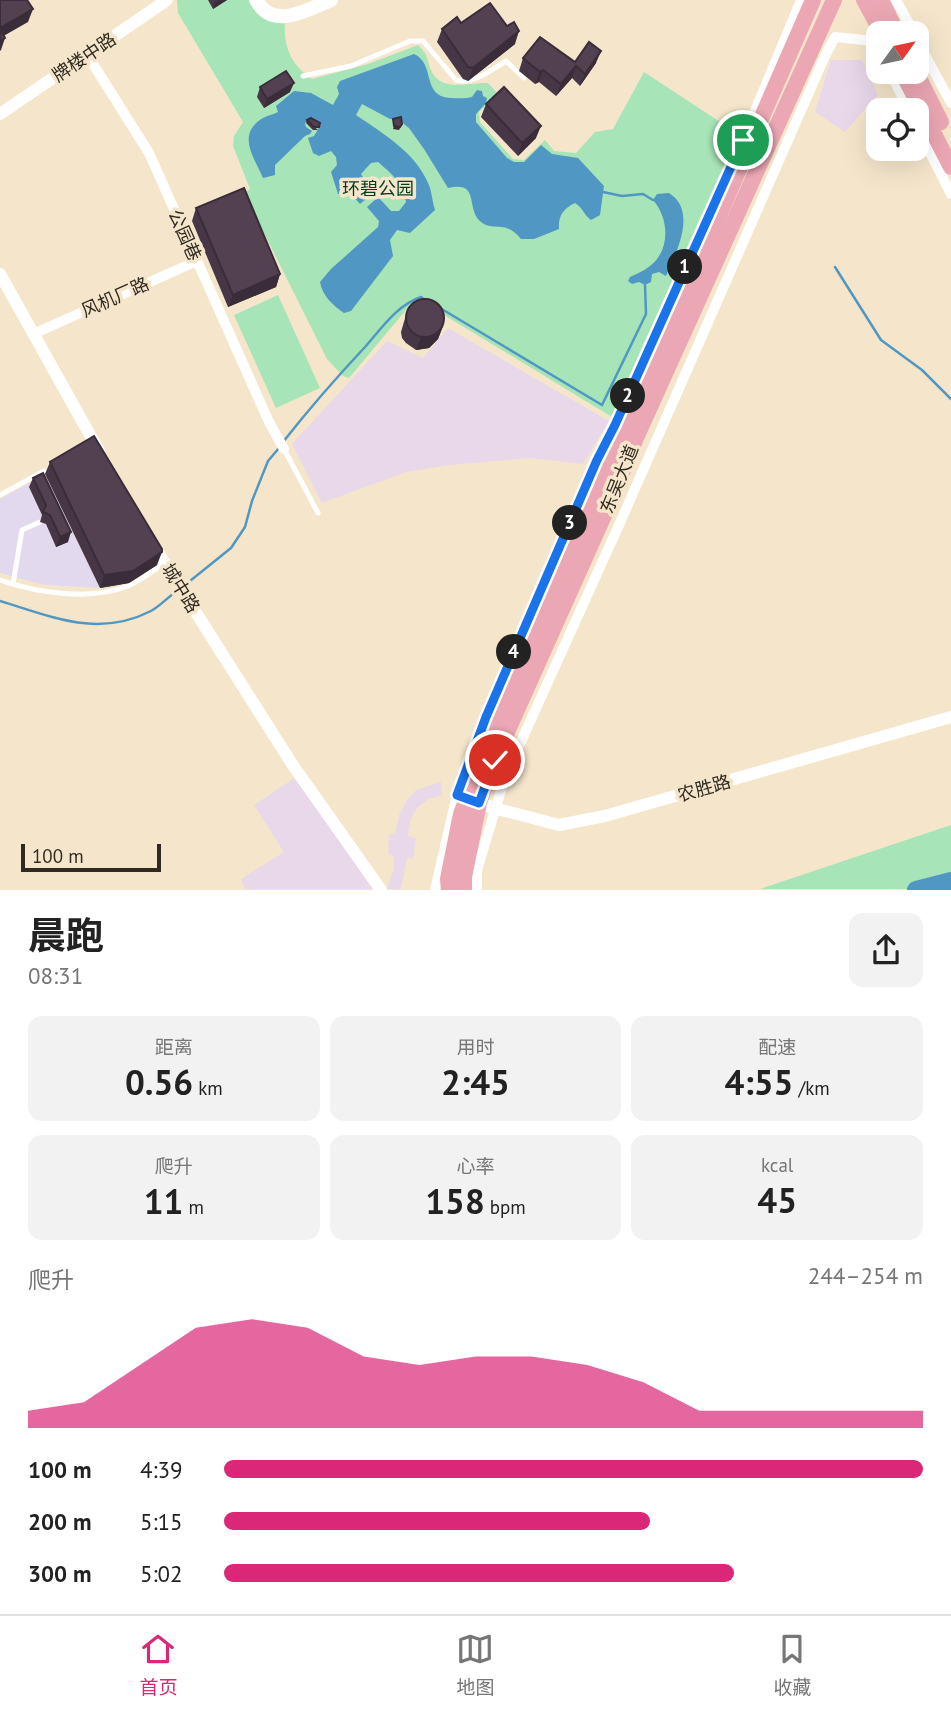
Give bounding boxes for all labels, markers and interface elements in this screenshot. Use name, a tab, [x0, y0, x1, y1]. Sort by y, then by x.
north arrow	[866, 21, 929, 84]
map controls	[866, 21, 929, 161]
street label: 牌楼中路	[48, 27, 120, 87]
button: locate	[866, 98, 929, 161]
pin	[713, 110, 773, 170]
icon: arrive	[724, 121, 762, 159]
park label: 环碧公园	[342, 177, 414, 200]
street label: 公园巷	[164, 206, 206, 264]
pin: 1	[668, 250, 702, 284]
text: 1	[679, 254, 690, 278]
street label: 风机厂路	[77, 272, 153, 322]
pin: 2	[610, 378, 646, 414]
text: 2	[622, 383, 633, 407]
street label: 东吴大道	[595, 441, 643, 517]
pin: 3	[552, 505, 588, 540]
text: 3	[564, 510, 575, 534]
street label: 城中路	[157, 559, 205, 617]
pin: 4	[496, 634, 532, 670]
text: 4	[508, 639, 519, 663]
pin	[465, 730, 525, 790]
icon: check	[476, 741, 514, 779]
street label: 农胜路	[675, 770, 733, 806]
scale bar	[21, 841, 161, 872]
text: 100 m	[32, 844, 84, 868]
text: 晨跑	[28, 910, 104, 959]
button: share	[849, 913, 923, 987]
text: 08:31	[28, 961, 83, 990]
text: 距离	[155, 1035, 193, 1059]
text: 用时	[456, 1035, 495, 1059]
text: 配速	[758, 1035, 796, 1059]
text: 0.56	[125, 1059, 193, 1105]
text: 2:45	[441, 1059, 510, 1105]
text: 4:55	[725, 1059, 793, 1105]
text: km	[193, 1076, 223, 1100]
text: /km	[793, 1076, 830, 1100]
text: kcal	[761, 1153, 793, 1177]
text: 爬升	[155, 1154, 193, 1178]
text: 心率	[456, 1154, 495, 1178]
text: 45	[757, 1177, 797, 1223]
text: 11	[144, 1178, 183, 1224]
text: 158	[425, 1178, 485, 1224]
text: m	[183, 1195, 204, 1219]
text: bpm	[485, 1195, 526, 1219]
text: 244–254 m	[808, 1261, 923, 1290]
text: 爬升	[28, 1265, 74, 1294]
text: 100 m	[28, 1455, 91, 1484]
text: 4:39	[140, 1455, 183, 1484]
text: 200 m	[28, 1507, 91, 1536]
text: 5:15	[140, 1507, 183, 1536]
text: 300 m	[28, 1559, 91, 1588]
text: 5:02	[140, 1559, 183, 1588]
tab: 首页	[139, 1630, 178, 1699]
tab: 地图	[456, 1630, 495, 1699]
tab: 收藏	[773, 1630, 812, 1699]

